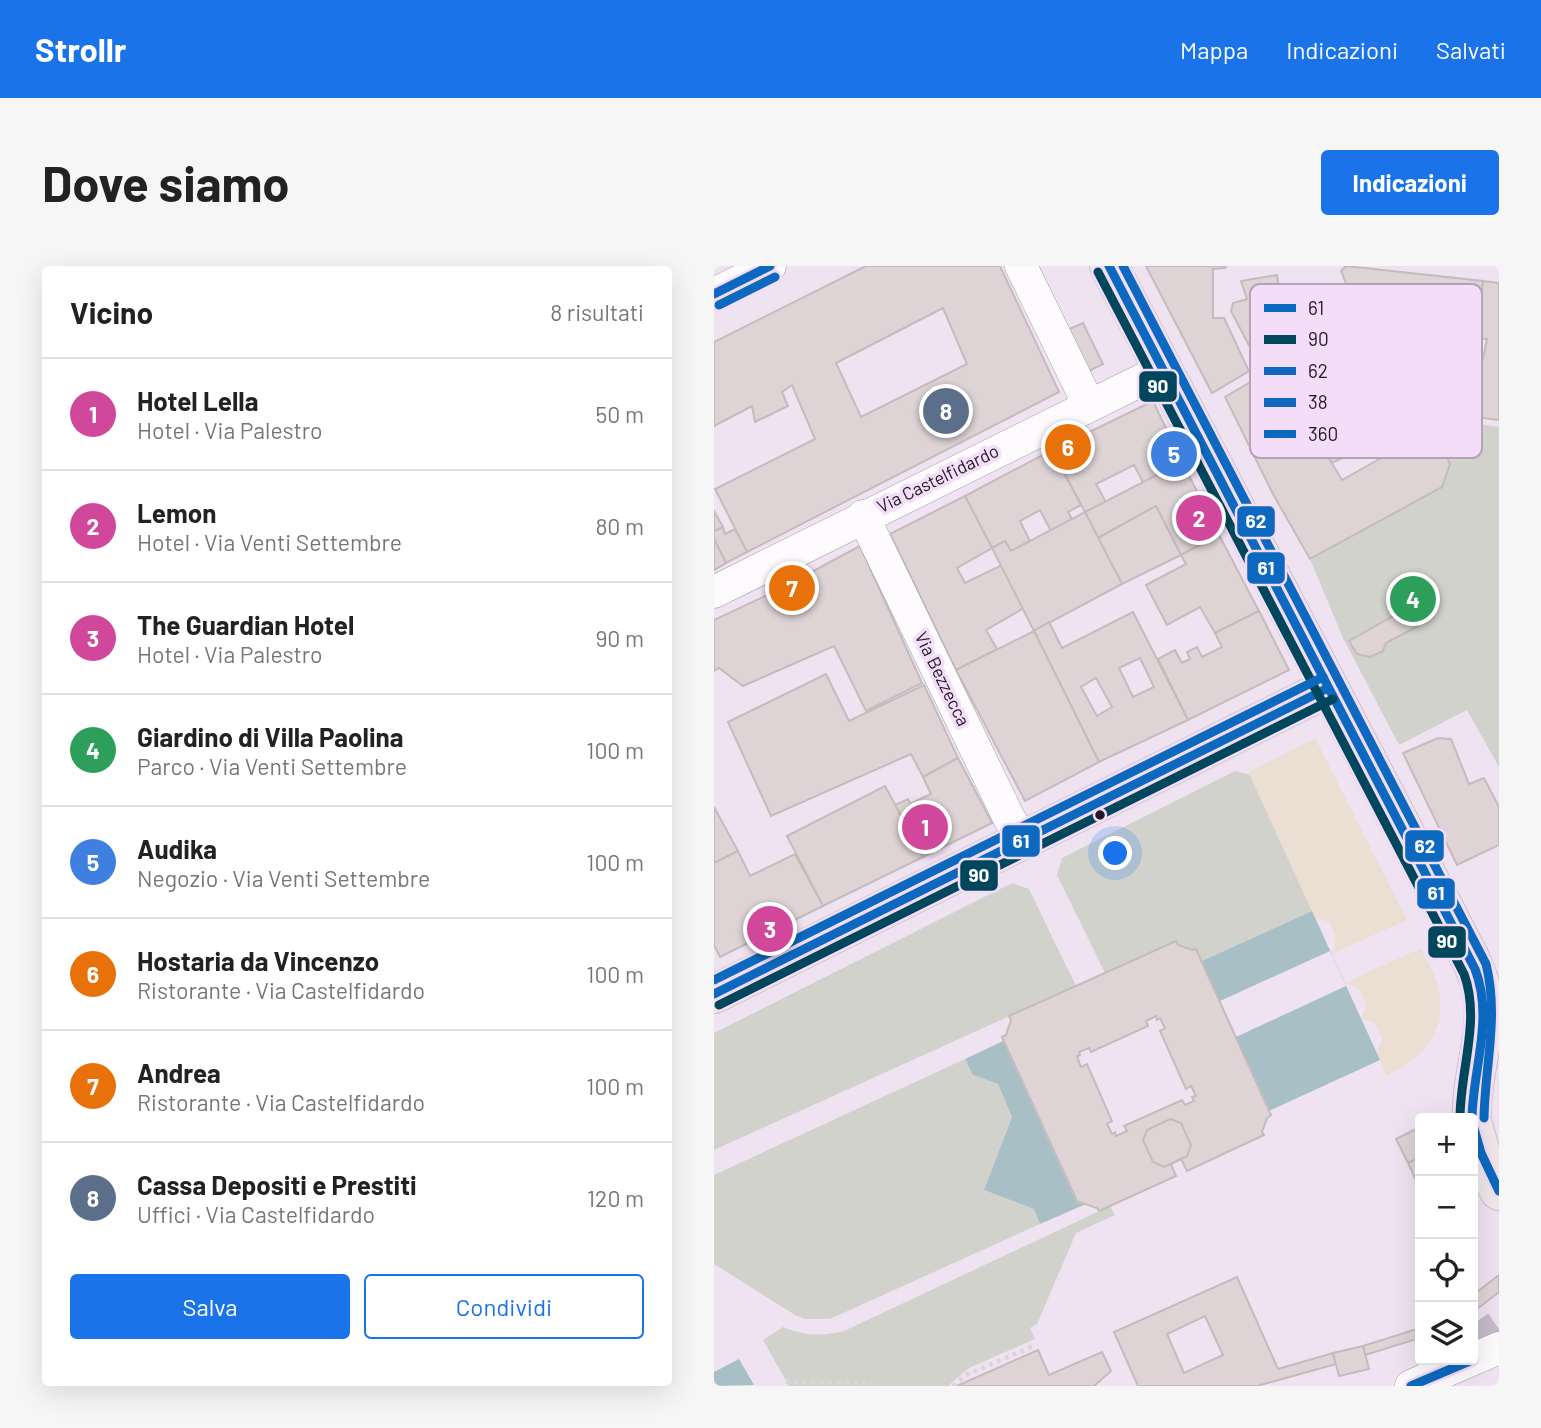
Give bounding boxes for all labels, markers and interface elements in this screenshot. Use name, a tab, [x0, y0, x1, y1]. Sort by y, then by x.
text: Strollr	[35, 29, 127, 69]
text: Mappa	[1180, 35, 1248, 64]
text: Indicazioni	[1286, 35, 1398, 64]
text: Salvati	[1436, 35, 1506, 64]
button: Indicazioni	[1321, 150, 1499, 215]
text: Dove siamo	[42, 153, 290, 212]
legend	[1250, 284, 1482, 458]
text: Vicino	[70, 294, 153, 330]
text: 61	[1308, 296, 1324, 319]
text: 8 risultati	[550, 298, 644, 326]
text: 90	[1308, 327, 1329, 350]
text: 62	[1308, 359, 1328, 382]
line badge: 90	[1138, 370, 1178, 403]
text: 90	[1148, 374, 1168, 397]
text: Hotel Lella	[137, 385, 258, 416]
pin: 8	[923, 385, 969, 437]
text: 38	[1308, 390, 1328, 413]
text: 1	[89, 400, 97, 428]
text: 50 m	[596, 400, 644, 428]
text: Hotel · Via Palestro	[137, 416, 323, 444]
pin: 6	[1045, 421, 1091, 473]
text: 360	[1308, 422, 1338, 445]
pin: 5	[1151, 428, 1197, 480]
street label: Via Castelfidardo	[873, 439, 1002, 517]
pin: 2	[1176, 492, 1222, 544]
text: Lemon	[137, 497, 216, 528]
line badge: 62	[1236, 505, 1276, 538]
text: 62	[1246, 509, 1266, 532]
text: 2	[87, 512, 99, 540]
text: 80 m	[595, 512, 644, 540]
text: Hotel · Via Venti Settembre	[137, 528, 402, 556]
line badge: 61	[1246, 551, 1286, 585]
text: 61	[1258, 556, 1274, 579]
pin: 7	[769, 562, 815, 614]
pin: 4	[1390, 573, 1436, 625]
text: The Guardian Hotel	[137, 609, 354, 640]
text: 3	[87, 624, 99, 652]
text: 90 m	[595, 624, 644, 652]
street label: Via Bezzecca	[911, 628, 975, 729]
text: Hotel · Via Palestro	[137, 640, 323, 668]
text: Giardino di Villa Paolina	[137, 721, 404, 752]
text: 4	[86, 736, 100, 764]
text: 100 m	[586, 736, 644, 764]
text: Parco · Via Venti Settembre	[137, 752, 407, 780]
pin: 1	[902, 801, 948, 853]
unlabelled marker	[1093, 808, 1107, 822]
line badge: 61	[1001, 824, 1041, 858]
text: 61	[1013, 829, 1029, 852]
line badge: 62	[1404, 829, 1445, 863]
text: Audika	[137, 833, 217, 864]
text: 62	[1415, 834, 1435, 857]
your location	[1098, 836, 1132, 870]
text: 5	[87, 848, 99, 876]
text: 100 m	[586, 848, 644, 876]
line badge: 90	[959, 859, 999, 892]
text: 90	[969, 863, 989, 886]
text: Negozio · Via Venti Settembre	[137, 864, 430, 892]
line badge: 61	[1416, 877, 1456, 910]
text: 61	[1428, 881, 1444, 904]
pin: 3	[747, 903, 793, 955]
line badge: 90	[1427, 925, 1467, 959]
text: 90	[1437, 929, 1457, 952]
text: Hostaria da Vincenzo	[137, 945, 379, 976]
text: 6	[87, 960, 99, 988]
text: 100 m	[586, 960, 644, 988]
text: Ristorante · Via Castelfidardo	[137, 976, 425, 1004]
text: Andrea	[137, 1057, 221, 1088]
text: 7	[87, 1072, 99, 1100]
text: 100 m	[586, 1072, 644, 1100]
text: Ristorante · Via Castelfidardo	[137, 1088, 425, 1116]
map controls	[1415, 1113, 1478, 1365]
button: +	[1415, 1113, 1478, 1176]
text: Cassa Depositi e Prestiti	[137, 1169, 417, 1200]
button: −	[1415, 1176, 1478, 1239]
text: 8	[87, 1184, 99, 1212]
text: 120 m	[587, 1184, 644, 1212]
text: Uffici · Via Castelfidardo	[137, 1200, 375, 1228]
button: locate	[1415, 1239, 1478, 1302]
button: Salva	[70, 1274, 350, 1339]
button: Condividi	[364, 1274, 644, 1339]
button: layers	[1415, 1302, 1478, 1365]

